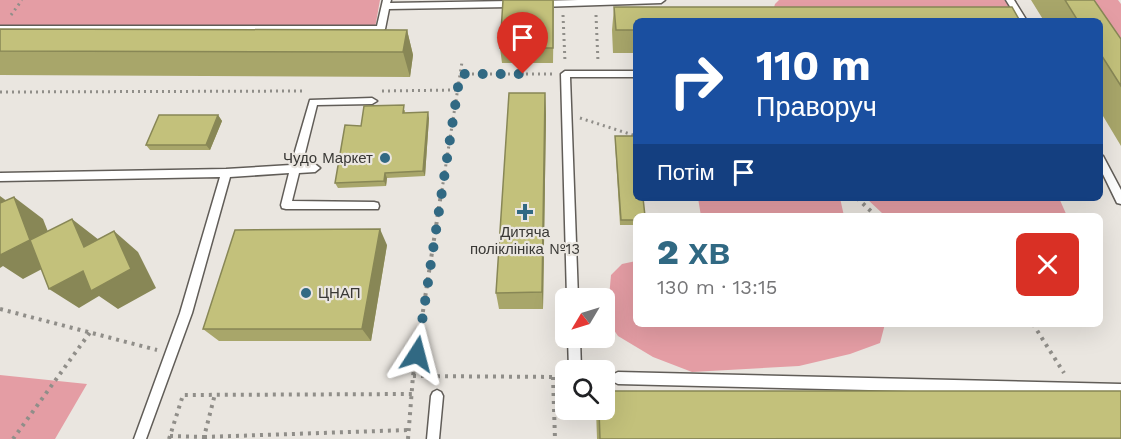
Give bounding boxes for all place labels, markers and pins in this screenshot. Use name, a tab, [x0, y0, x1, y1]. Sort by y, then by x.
pin	[497, 12, 548, 74]
place label: Чудо Маркет	[283, 149, 373, 167]
marker: Чудо Маркет	[378, 151, 392, 165]
marker: Дитяча поліклініка №13	[516, 203, 534, 221]
place label: Дитяча поліклініка №13	[470, 223, 580, 258]
place label: ЦНАП	[318, 284, 361, 302]
marker: ЦНАП	[299, 286, 313, 300]

